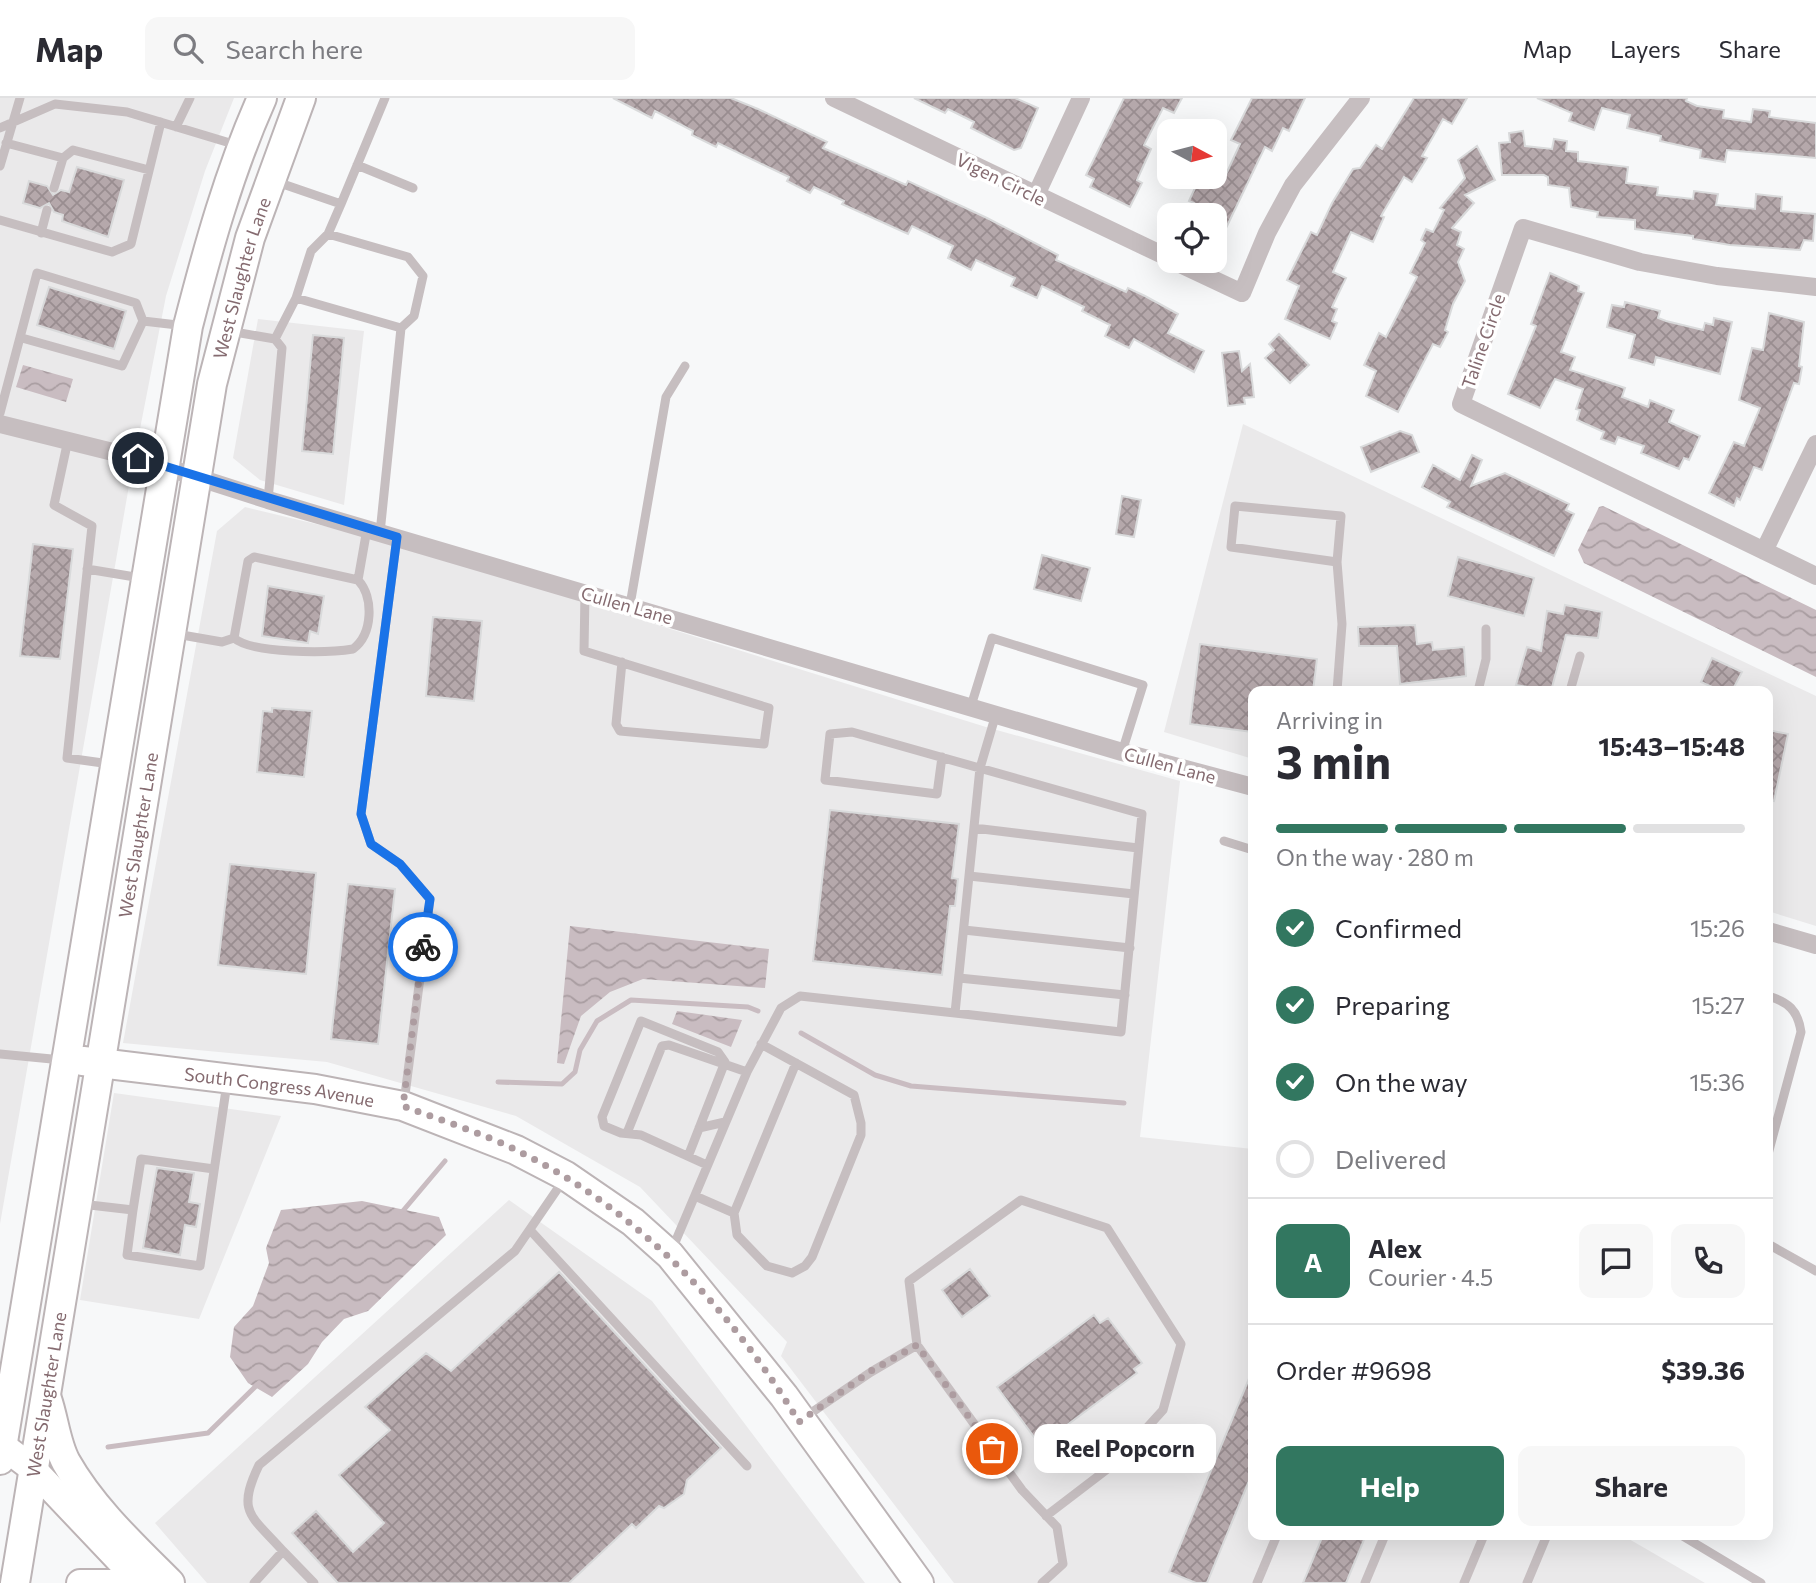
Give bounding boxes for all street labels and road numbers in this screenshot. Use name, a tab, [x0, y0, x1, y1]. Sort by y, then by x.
street label: Vigen Circle	[953, 148, 1049, 210]
street label: West Slaughter Lane	[208, 194, 275, 361]
street label: Taline Circle	[1457, 291, 1509, 391]
street label: Cullen Lane	[579, 581, 675, 629]
street label: Cullen Lane	[1122, 742, 1218, 788]
street label: West Slaughter Lane	[113, 751, 162, 919]
street label: South Congress Avenue	[183, 1062, 376, 1111]
street label: West Slaughter Lane	[22, 1310, 70, 1479]

